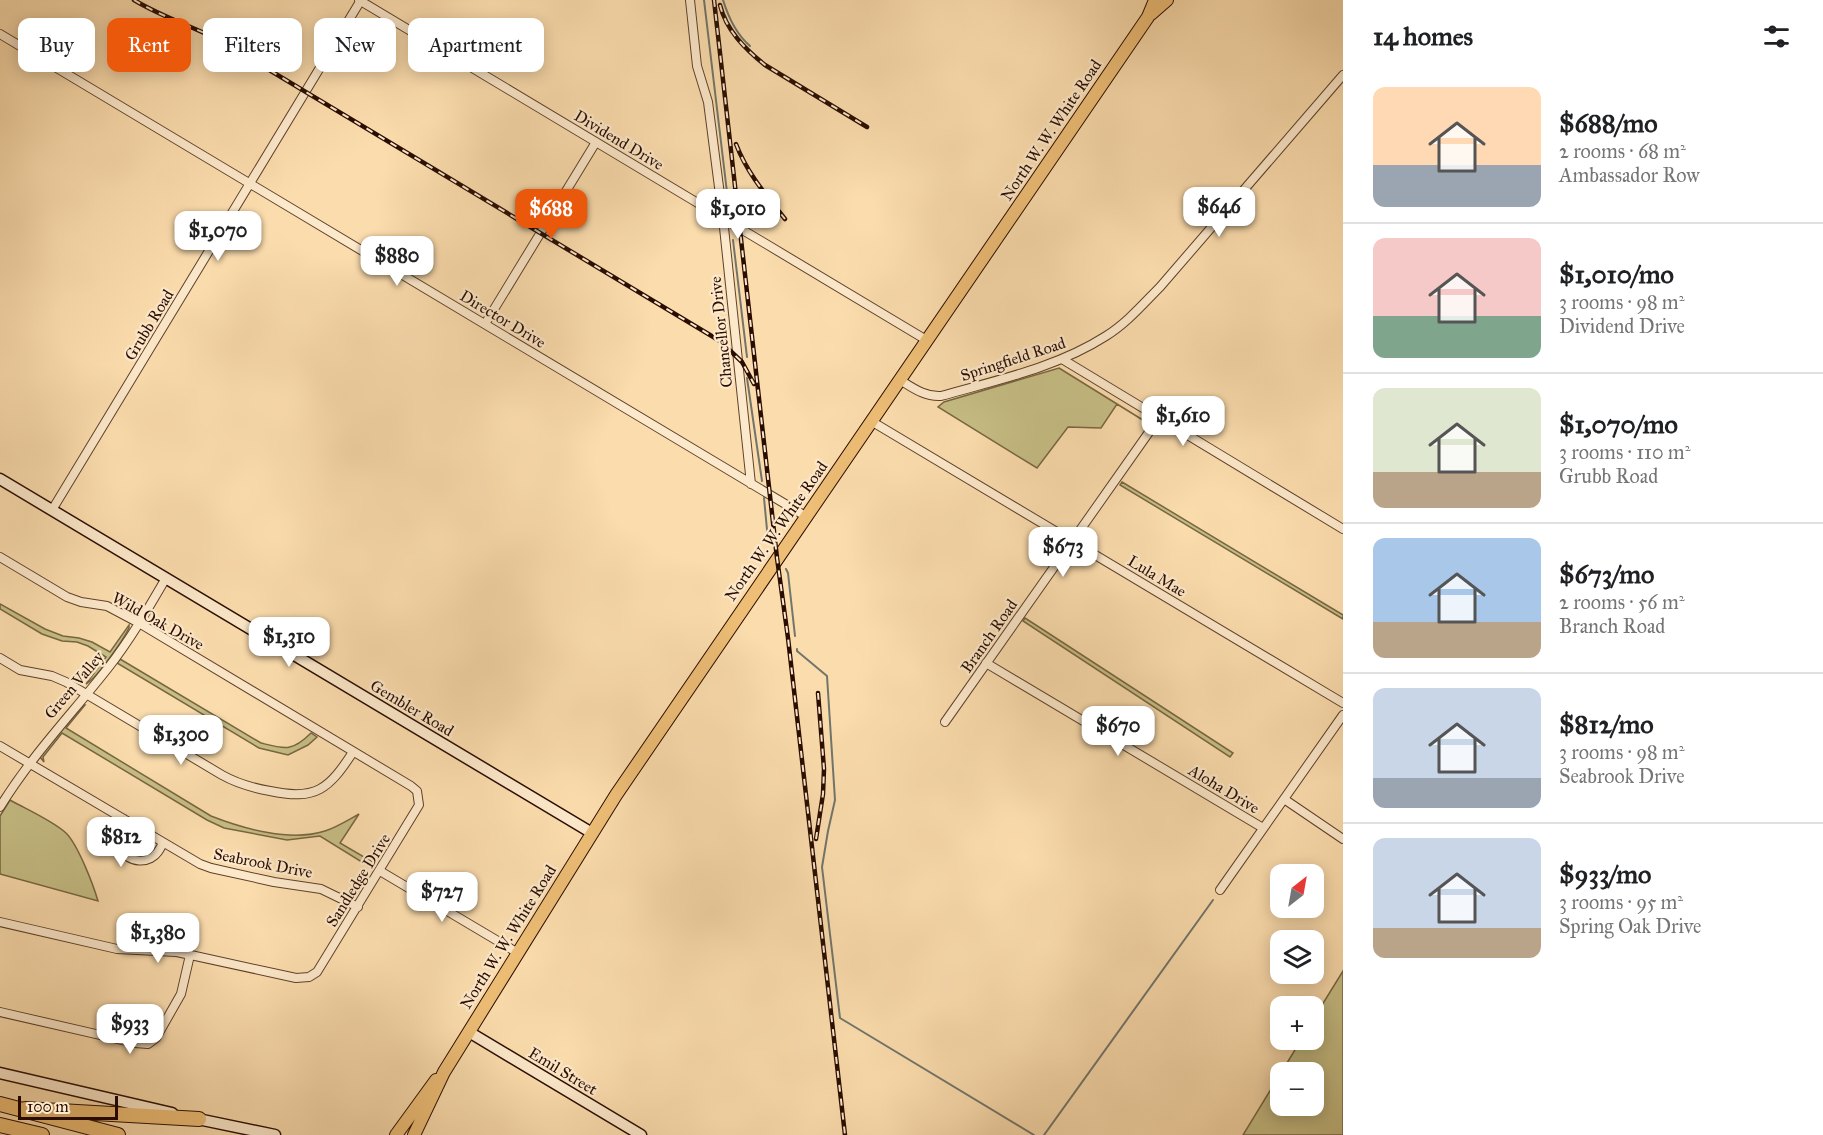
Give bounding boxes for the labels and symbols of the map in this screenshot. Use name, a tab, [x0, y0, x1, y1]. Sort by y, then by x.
street label: North W. W. White Road	[997, 56, 1105, 204]
street label: Dividend Drive	[571, 106, 667, 174]
pin: $646	[1183, 187, 1255, 238]
pin: $688	[515, 189, 587, 240]
pin: $1,010	[689, 189, 787, 240]
pin: $1,070	[169, 211, 267, 262]
pin: $880	[361, 236, 433, 287]
street label: Chancellor Drive	[706, 275, 736, 389]
street label: Grubb Road	[120, 286, 178, 364]
street label: Director Drive	[457, 286, 550, 352]
street label: Springfield Road	[958, 333, 1068, 386]
pin: $1,610	[1134, 396, 1232, 447]
street label: North W. W. White Road	[721, 458, 831, 604]
pin: $673	[1027, 527, 1099, 578]
street label: Lula Mae	[1124, 551, 1190, 601]
street label: Wild Oak Drive	[109, 588, 208, 654]
street label: Branch Road	[957, 596, 1021, 676]
pin: $1,310	[240, 617, 338, 668]
street label: Green Valley	[40, 647, 108, 723]
street label: Gembler Road	[367, 676, 457, 740]
pin: $670	[1082, 706, 1154, 757]
pin: $1,300	[132, 715, 230, 766]
street label: Aloha Drive	[1184, 760, 1263, 818]
pin: $812	[85, 817, 157, 868]
street label: Sandledge Drive	[322, 830, 395, 931]
street label: Seabrook Drive	[212, 844, 314, 882]
street label: North W. W. White Road	[456, 862, 560, 1012]
north arrow	[1270, 864, 1324, 918]
pin: $727	[406, 872, 478, 923]
pin: $1,380	[109, 913, 207, 964]
pin: $933	[94, 1004, 166, 1055]
street label: Emil Street	[525, 1043, 601, 1099]
scale bar	[18, 1093, 118, 1120]

